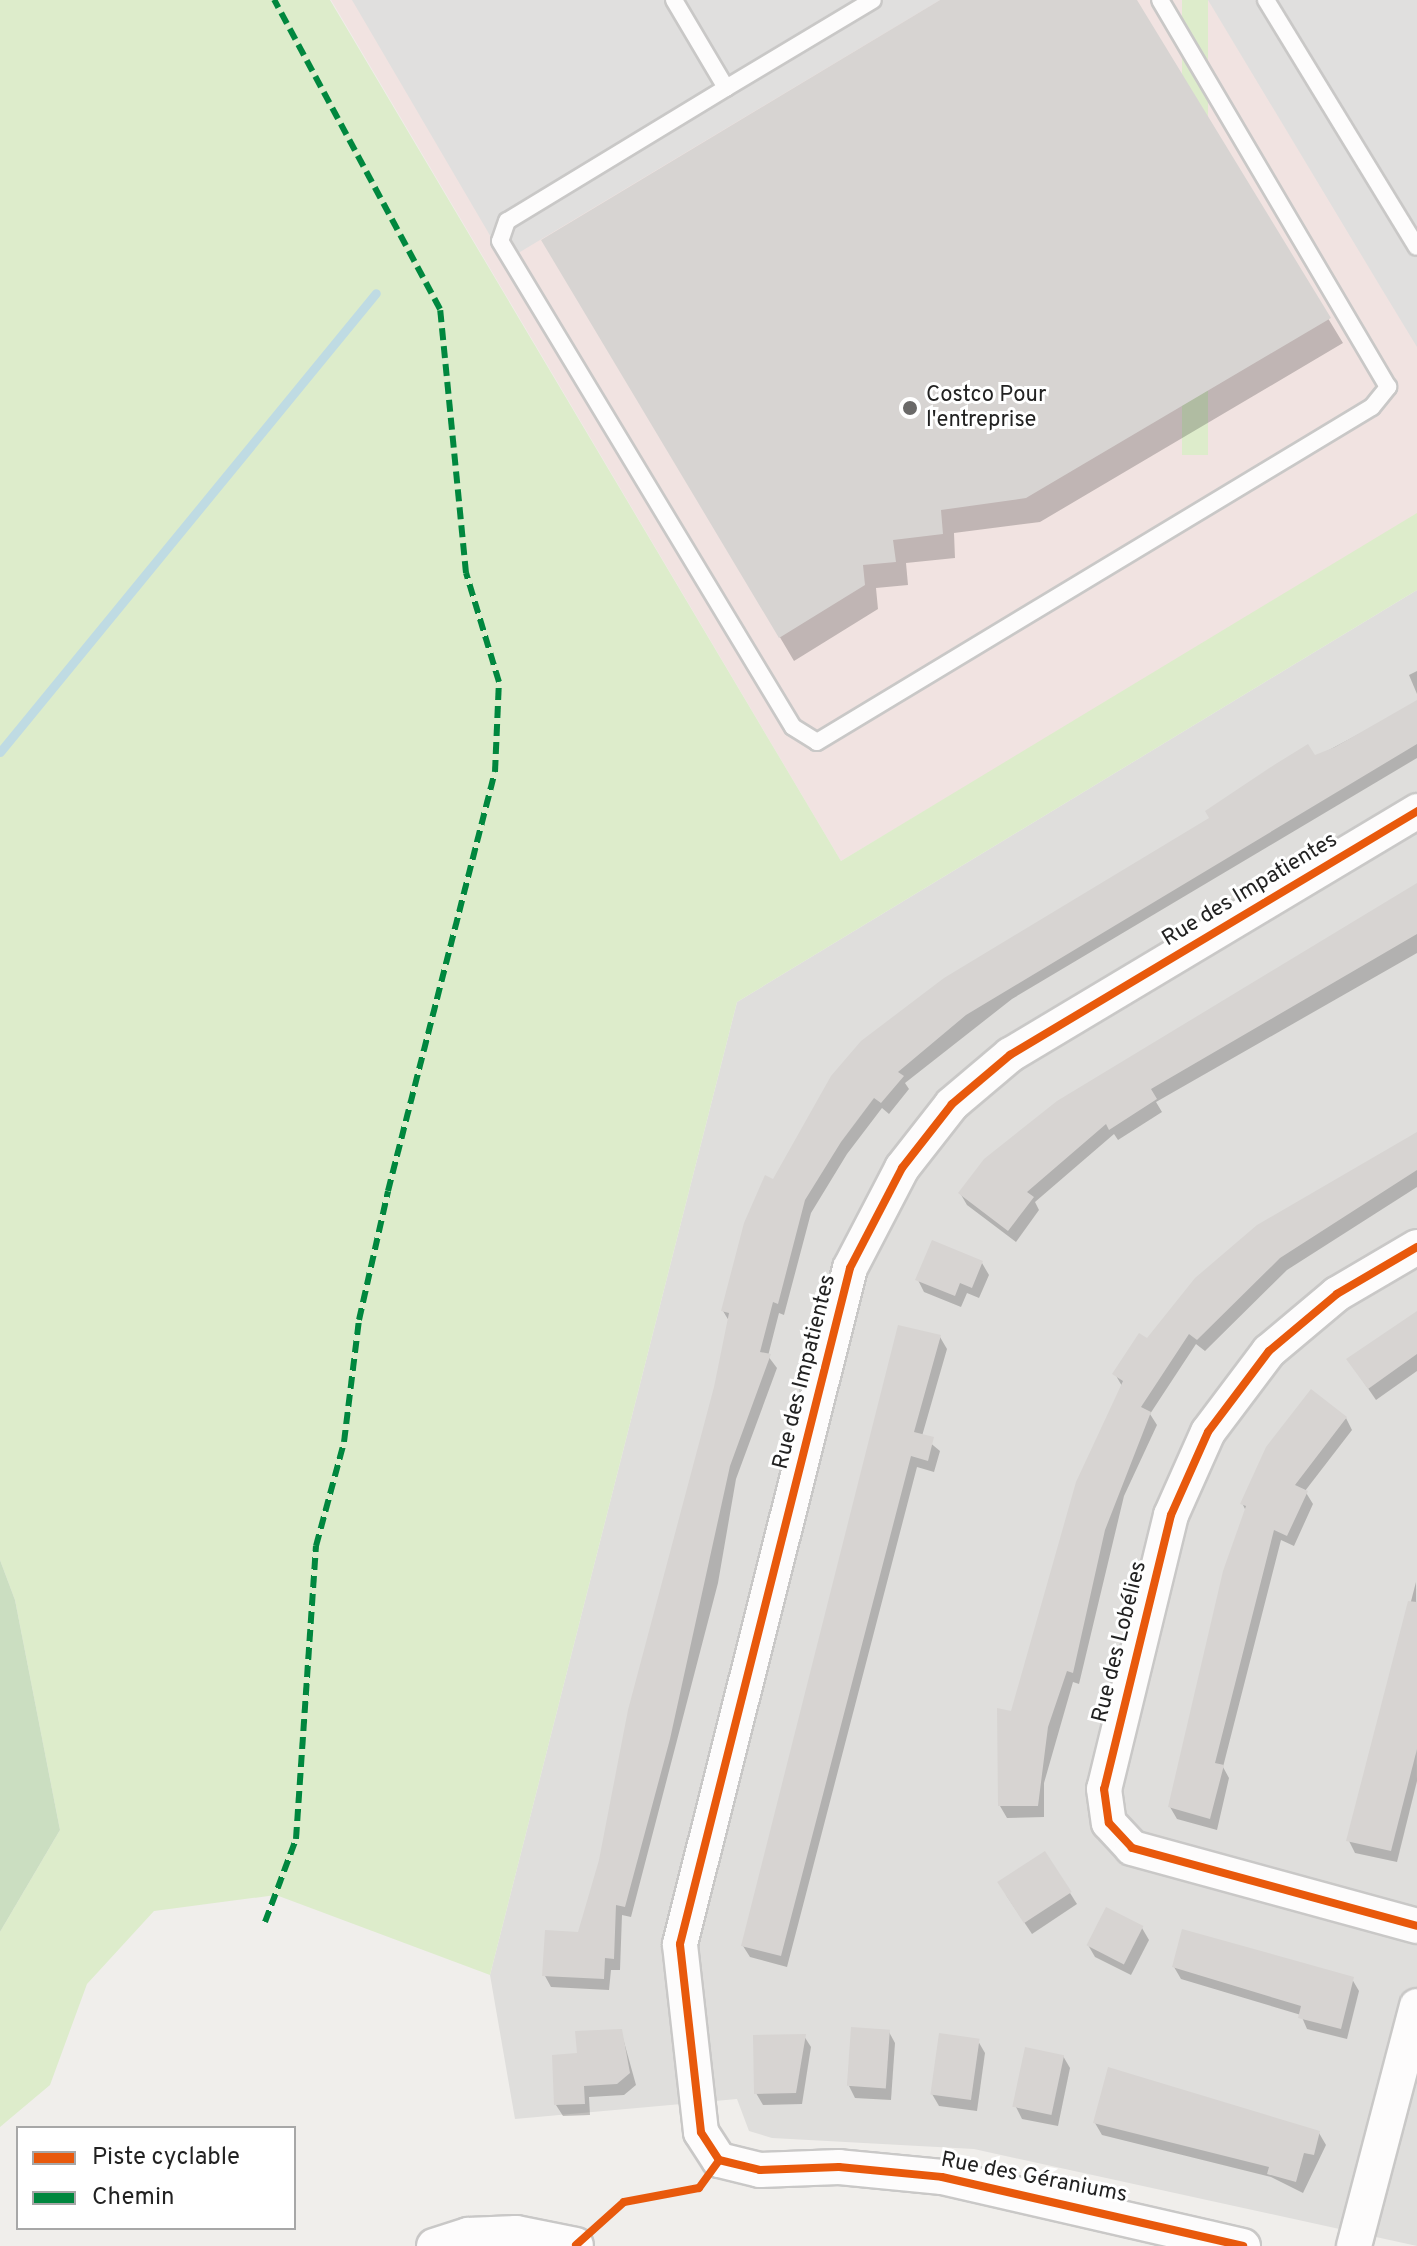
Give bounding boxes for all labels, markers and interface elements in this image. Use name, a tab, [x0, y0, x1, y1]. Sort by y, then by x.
place label: Costco Pour l'entreprise	[926, 382, 1047, 434]
marker: Costco Pour l'entreprise	[901, 399, 919, 417]
street label: Rue des Impatientes	[1158, 827, 1342, 953]
street label: Rue des Impatientes	[768, 1272, 842, 1472]
street label: Rue des Lobélies	[1087, 1559, 1153, 1725]
legend	[16, 2126, 296, 2230]
text: Piste cyclable	[92, 2143, 240, 2173]
street label: Rue des Géraniums	[938, 2147, 1130, 2209]
text: Chemin	[92, 2183, 175, 2213]

